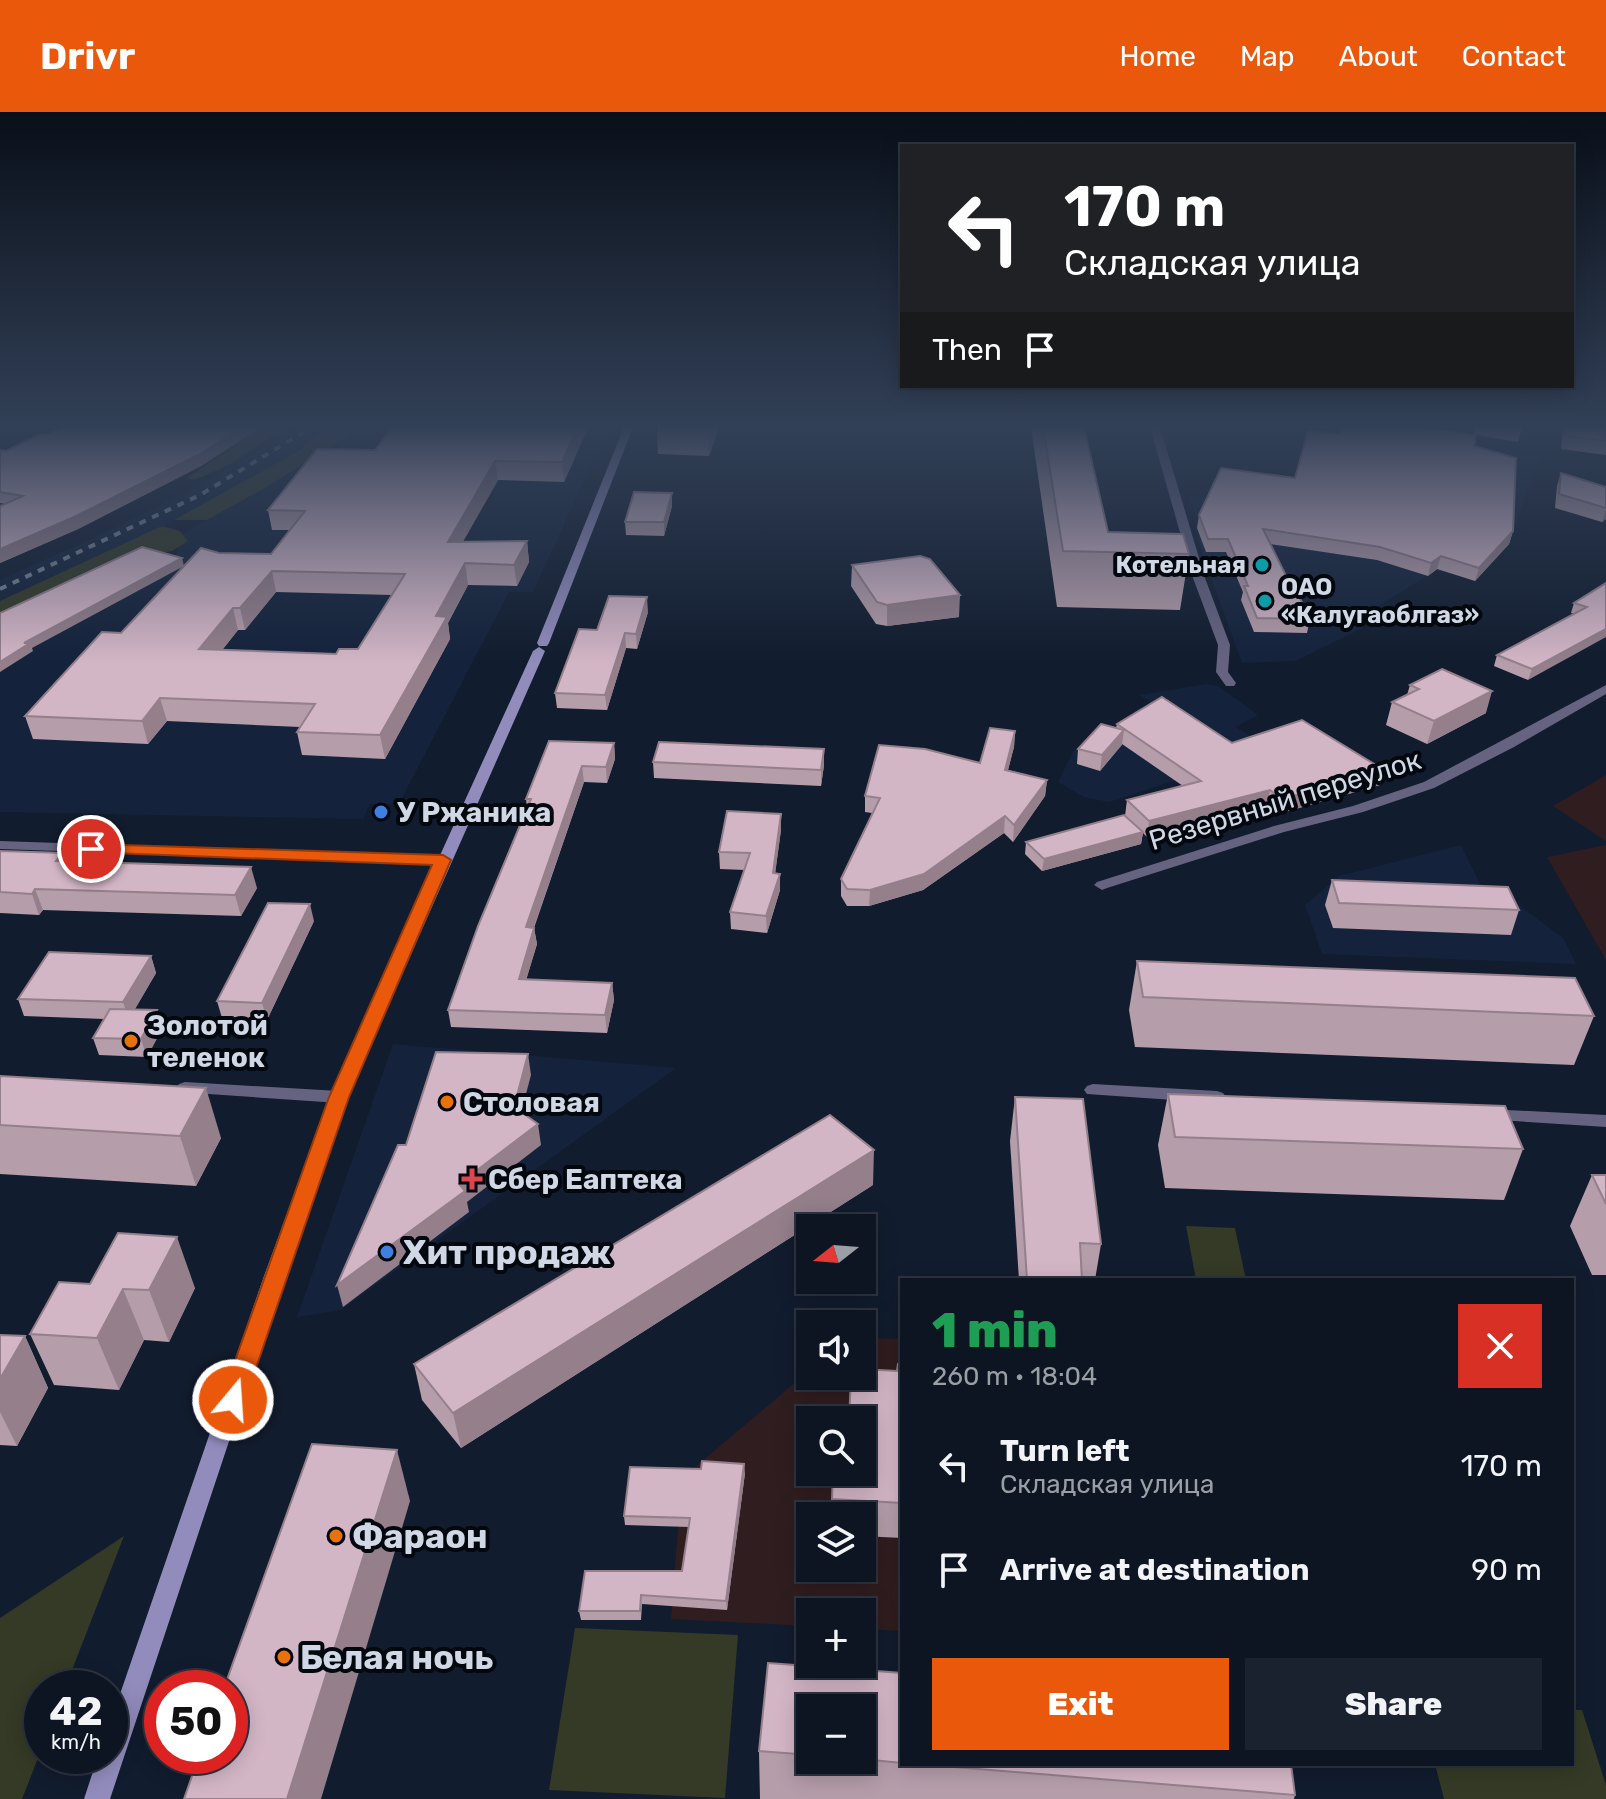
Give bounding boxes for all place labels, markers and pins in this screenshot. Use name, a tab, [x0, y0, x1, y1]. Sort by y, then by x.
place label: Котельная	[1116, 551, 1246, 579]
marker: Котельная	[1253, 556, 1271, 574]
place label: ОАО «Калугаоблгаз»	[1281, 573, 1479, 629]
marker: ОАО «Калугаоблгаз»	[1256, 592, 1274, 610]
place label: У Ржаника	[397, 796, 551, 829]
marker: У Ржаника	[372, 803, 390, 821]
pin	[57, 815, 125, 883]
place label: Золотой теленок	[147, 1009, 268, 1074]
marker: Золотой теленок	[122, 1032, 140, 1050]
place label: Столовая	[463, 1086, 600, 1119]
marker: Столовая	[438, 1093, 456, 1111]
place label: Сбер Еаптека	[488, 1163, 683, 1196]
marker: Сбер Еаптека	[463, 1170, 481, 1188]
place label: Хит продаж	[403, 1232, 611, 1273]
marker: Хит продаж	[378, 1243, 396, 1261]
place label: Фараон	[352, 1516, 488, 1557]
marker: Фараон	[327, 1527, 345, 1545]
place label: Белая ночь	[300, 1637, 494, 1678]
marker: Белая ночь	[275, 1648, 293, 1666]

